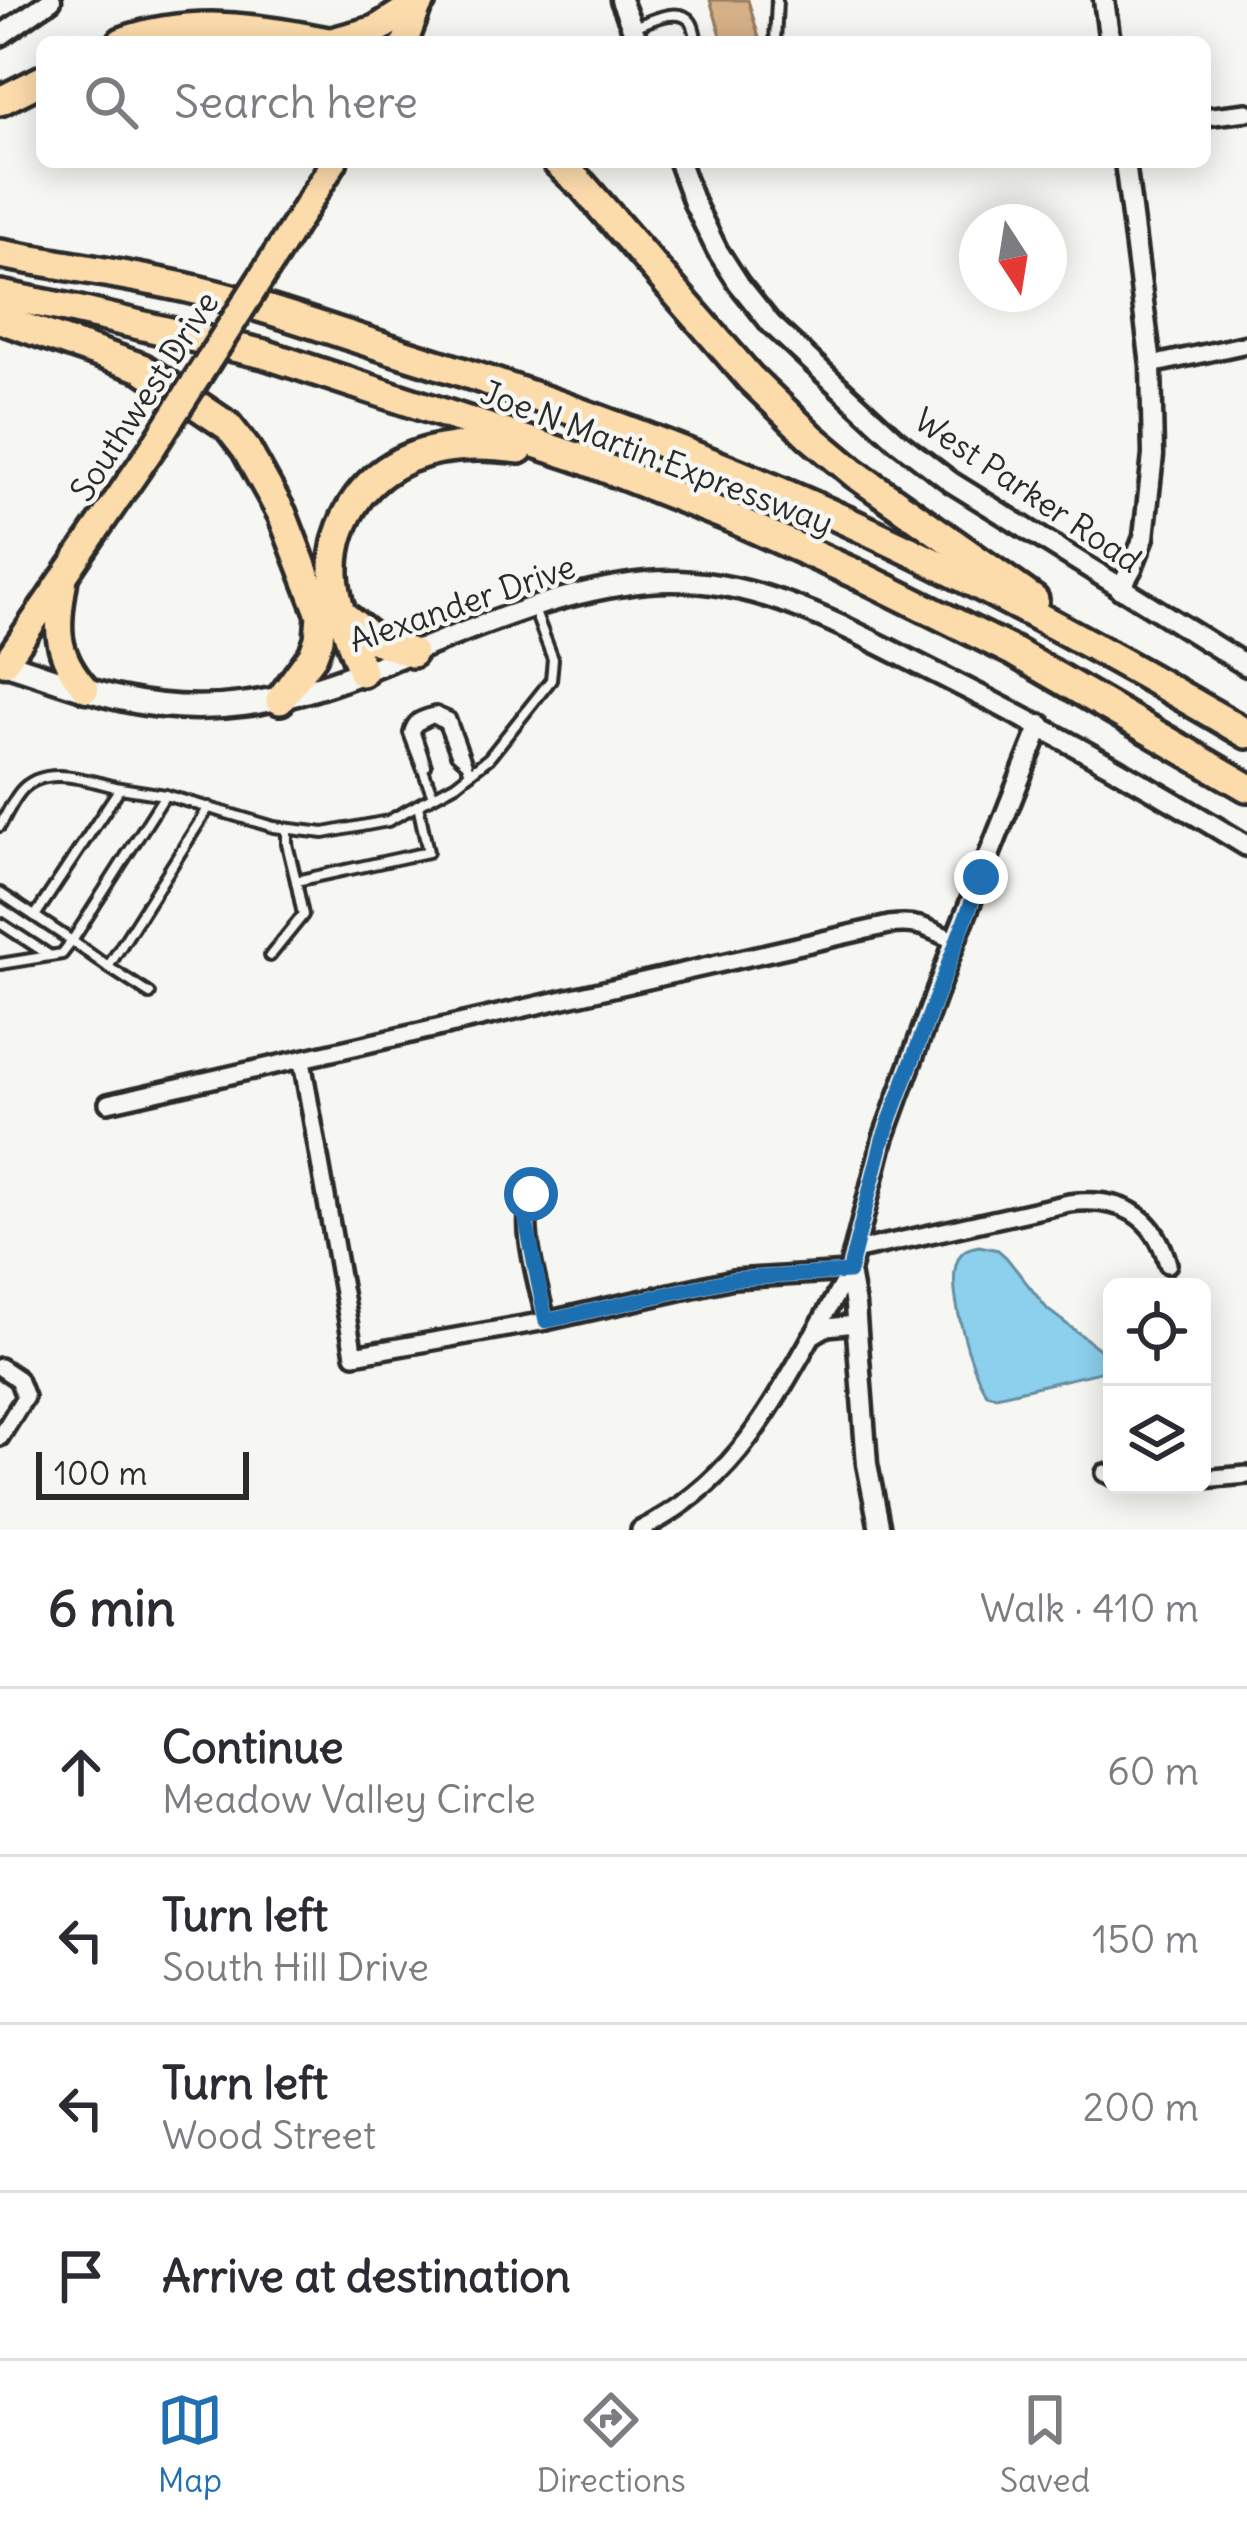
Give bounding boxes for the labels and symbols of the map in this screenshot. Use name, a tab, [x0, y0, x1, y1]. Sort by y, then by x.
north arrow	[959, 204, 1067, 312]
street label: Southwest Drive	[61, 283, 227, 509]
street label: Joe N Martin Expressway	[475, 370, 839, 544]
street label: West Parker Road	[906, 399, 1150, 581]
street label: Alexander Drive	[343, 545, 581, 661]
route end	[954, 850, 1008, 904]
route start	[504, 1167, 558, 1221]
scale bar	[36, 1446, 249, 1499]

